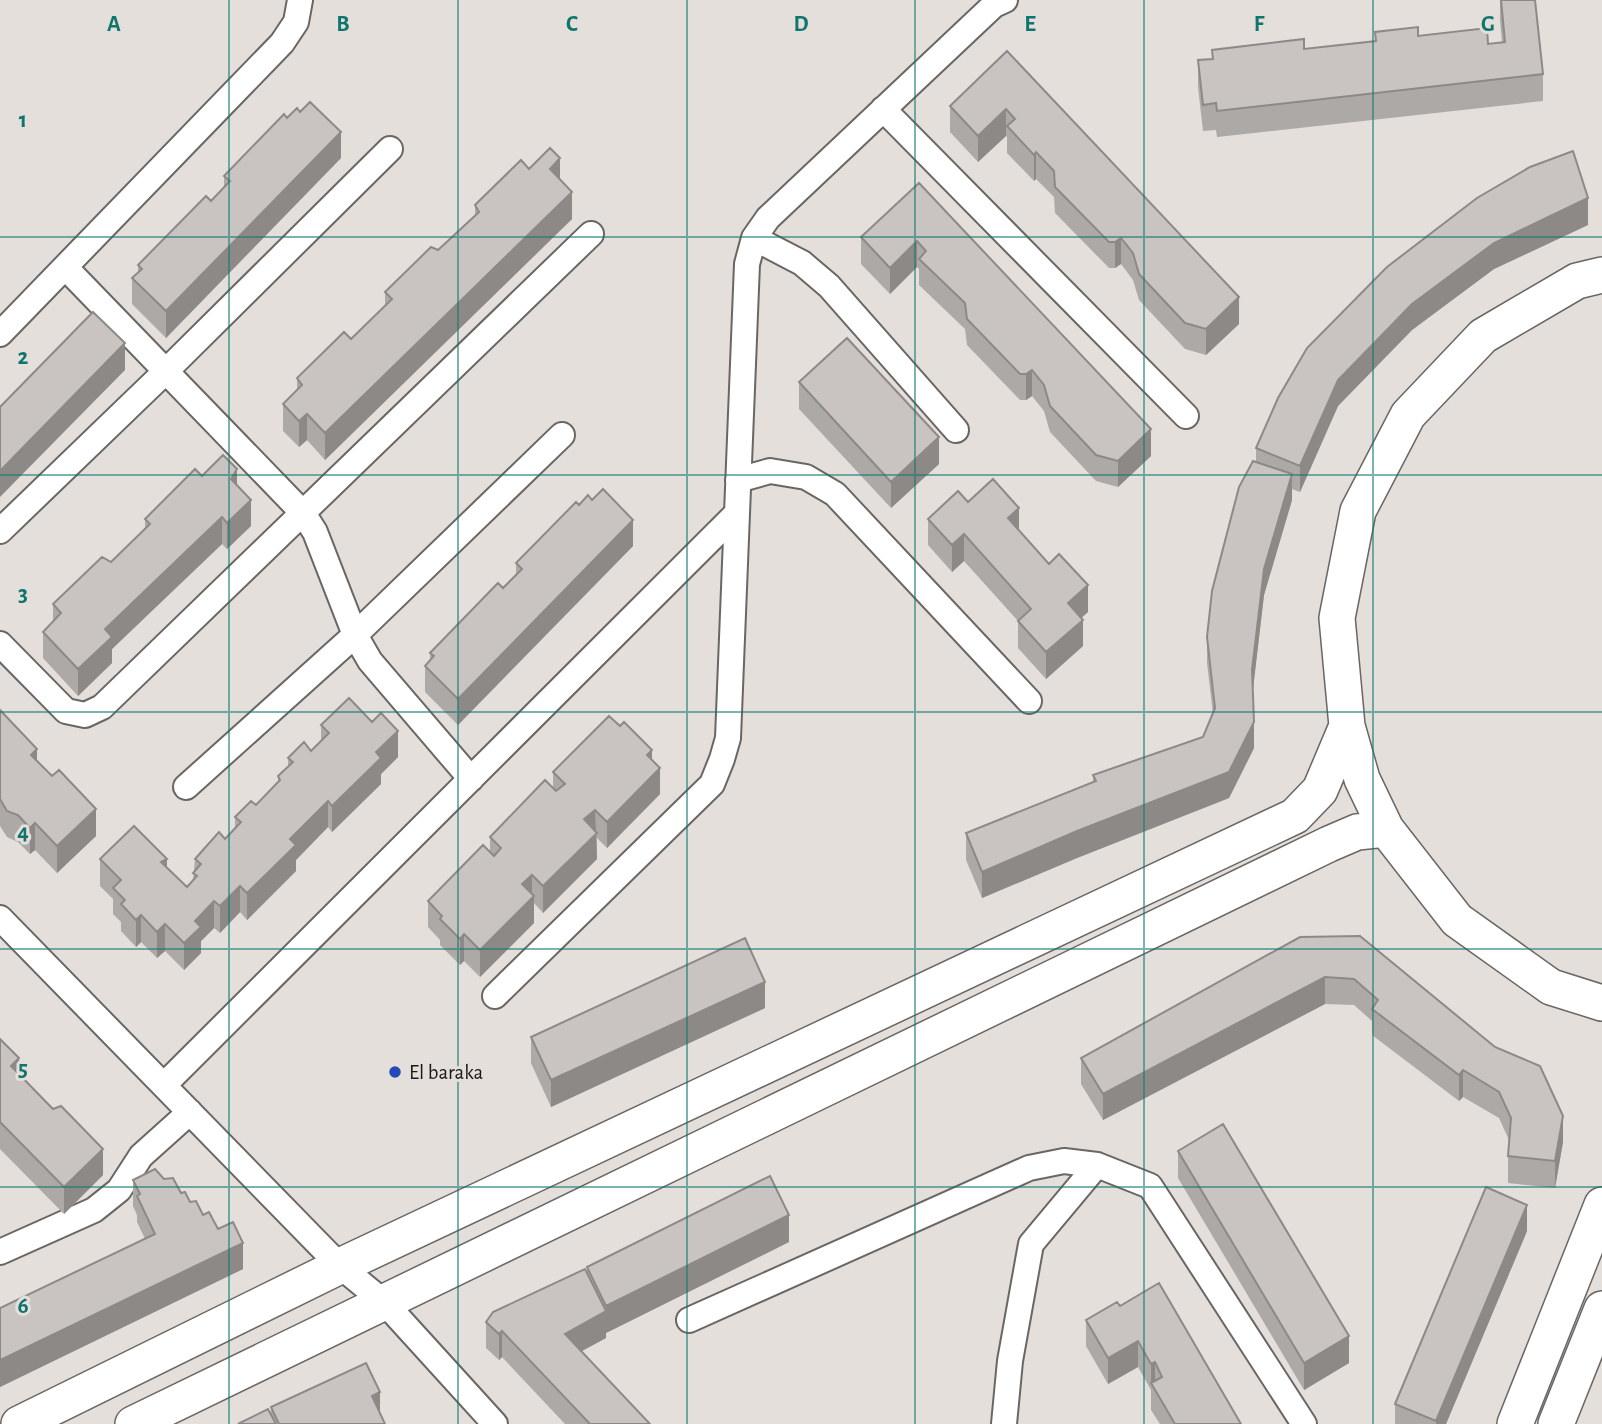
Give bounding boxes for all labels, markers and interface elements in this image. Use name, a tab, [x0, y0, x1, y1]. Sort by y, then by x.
text: A	[107, 13, 121, 36]
text: B	[336, 13, 350, 36]
text: C	[566, 13, 578, 36]
text: D	[793, 13, 809, 36]
text: E	[1024, 13, 1036, 36]
text: F	[1254, 13, 1265, 36]
text: G	[1481, 13, 1495, 36]
text: 1	[19, 109, 27, 132]
text: 2	[18, 346, 29, 369]
text: 3	[18, 583, 28, 606]
text: 4	[17, 821, 29, 844]
text: 5	[18, 1058, 28, 1081]
place label: El baraka	[409, 1062, 483, 1083]
marker: El baraka	[387, 1064, 403, 1080]
text: 6	[17, 1295, 29, 1318]

